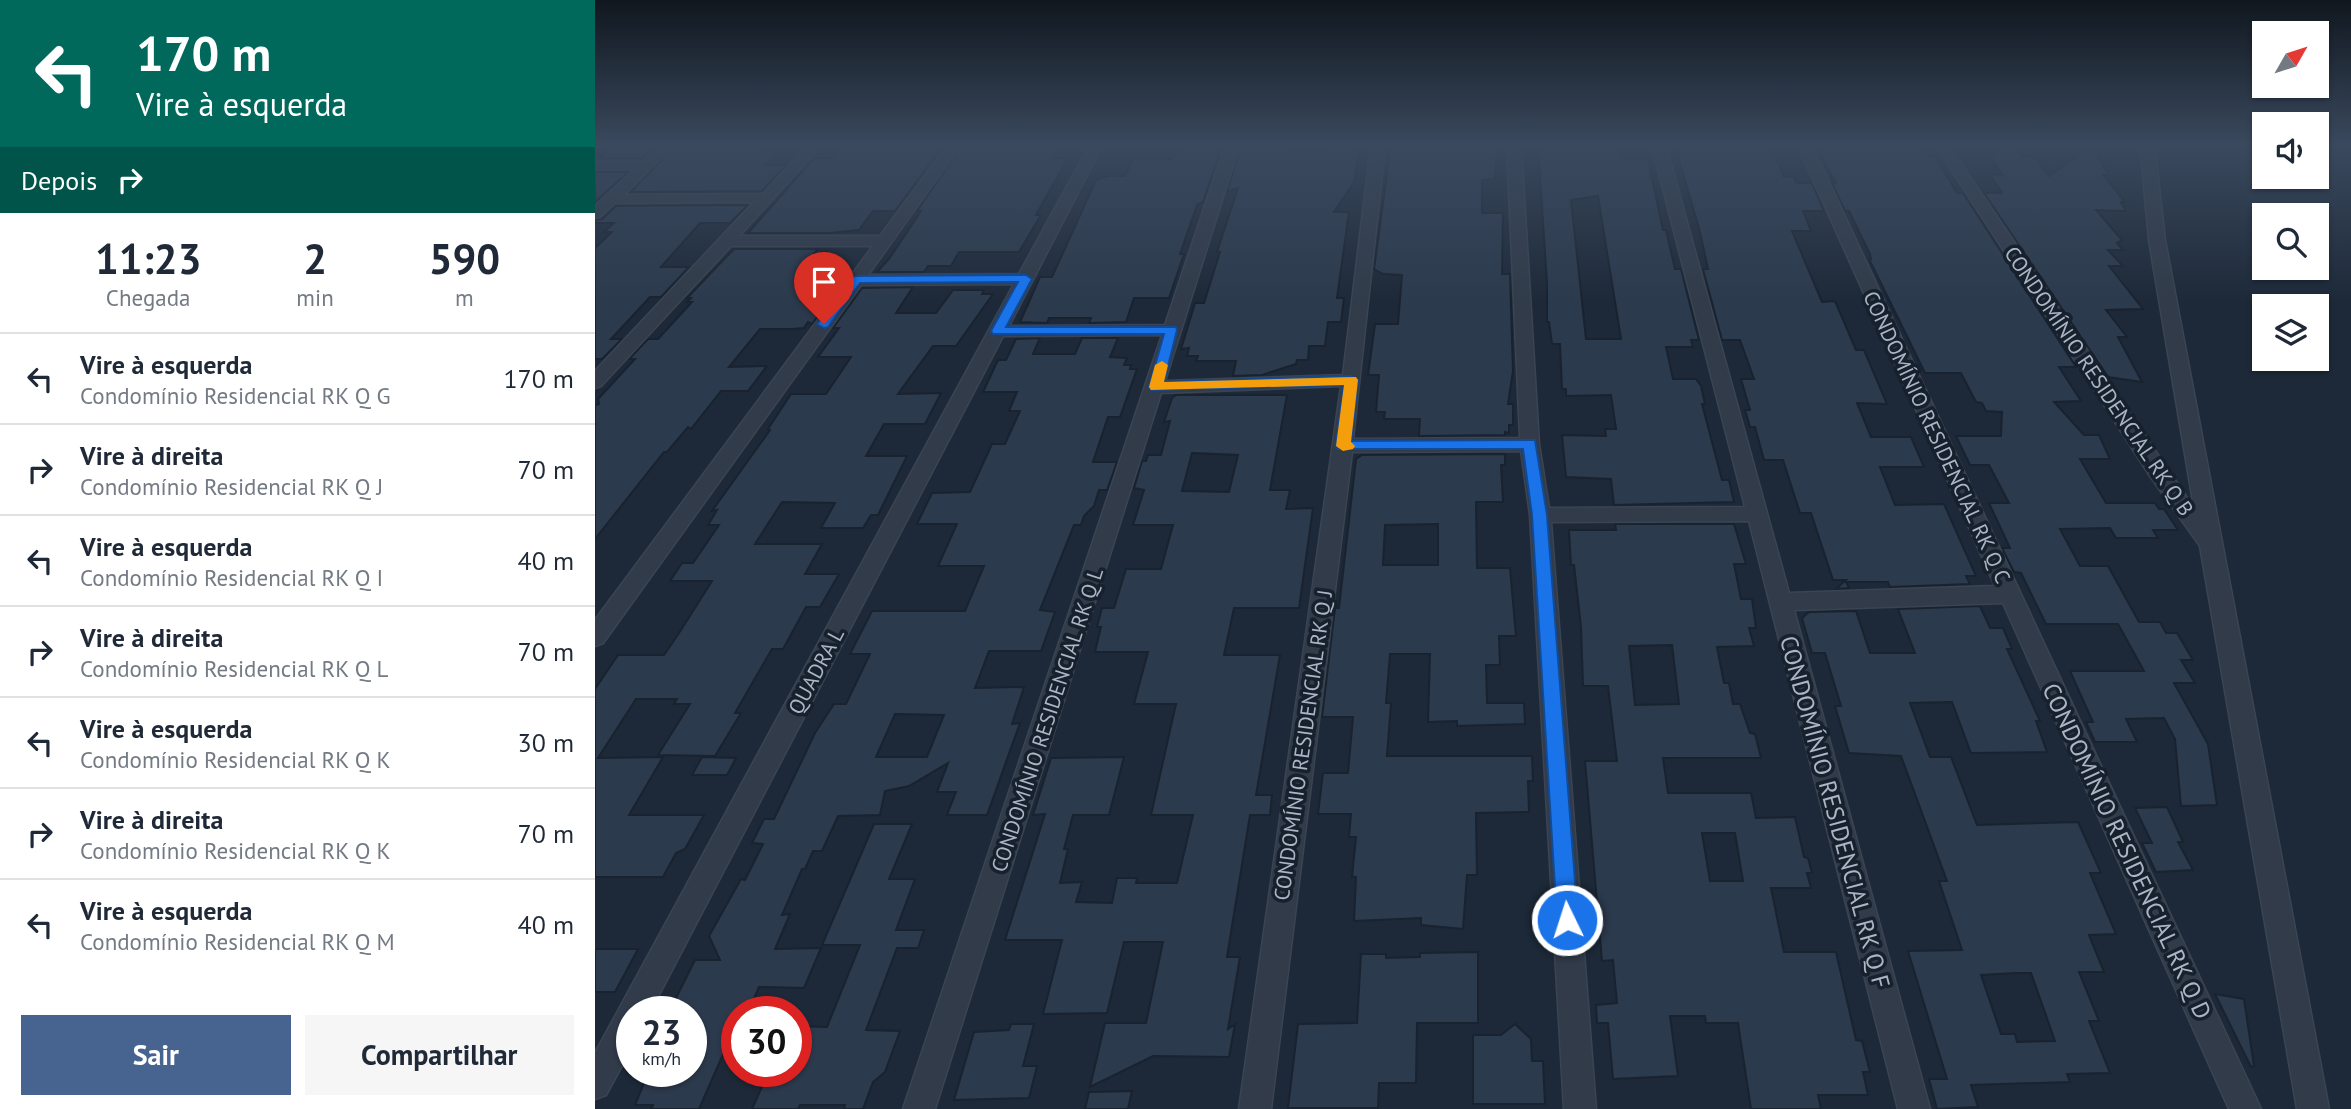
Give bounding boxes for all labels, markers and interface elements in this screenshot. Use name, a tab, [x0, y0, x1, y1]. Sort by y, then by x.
text: 170 m	[136, 21, 271, 85]
north arrow	[2252, 21, 2329, 98]
map controls	[2252, 21, 2329, 371]
icon: left	[21, 28, 112, 119]
text: Vire à esquerda	[136, 83, 347, 125]
button: sound	[2252, 112, 2329, 189]
icon: right	[111, 161, 149, 199]
text: Depois	[21, 164, 97, 197]
button: search	[2252, 203, 2329, 280]
text: 11:23	[95, 231, 201, 286]
text: 2	[303, 231, 327, 286]
text: 590	[429, 231, 500, 286]
street label: CONDOMÍNIO RESIDENCIAL RK Q B	[1998, 241, 2200, 521]
pin	[794, 252, 854, 324]
icon: arrive	[805, 263, 843, 301]
text: Chegada	[106, 283, 191, 312]
text: min	[296, 283, 334, 312]
text: m	[455, 283, 474, 312]
street label: CONDOMÍNIO RESIDENCIAL RK Q C	[1857, 287, 2017, 587]
button: layers	[2252, 294, 2329, 371]
text: Vire à esquerda	[80, 348, 252, 381]
icon: left	[21, 360, 59, 398]
text: 170 m	[503, 362, 574, 395]
text: Condomínio Residencial RK Q G	[80, 381, 391, 410]
text: Vire à direita	[80, 439, 223, 472]
icon: right	[21, 451, 59, 489]
text: 70 m	[518, 453, 574, 486]
text: Condomínio Residencial RK Q J	[80, 472, 383, 501]
text: Vire à esquerda	[80, 530, 252, 563]
icon: left	[21, 542, 59, 580]
text: 40 m	[518, 544, 574, 577]
text: Condomínio Residencial RK Q I	[80, 563, 383, 592]
street label: CONDOMÍNIO RESIDENCIAL RK Q L	[985, 564, 1109, 875]
street label: CONDOMÍNIO RESIDENCIAL RK Q J	[1268, 588, 1338, 902]
text: Vire à direita	[80, 621, 223, 654]
street label: QUADRA L	[782, 623, 850, 719]
street label: CONDOMÍNIO RESIDENCIAL RK Q F	[1773, 632, 1897, 992]
icon: right	[21, 633, 59, 671]
text: 70 m	[518, 635, 574, 668]
text: Condomínio Residencial RK Q L	[80, 654, 388, 683]
street label: CONDOMÍNIO RESIDENCIAL RK Q D	[2035, 678, 2219, 1024]
text: Vire à esquerda	[80, 712, 252, 745]
icon: left	[21, 724, 59, 762]
text: 30 m	[518, 726, 574, 759]
text: Condomínio Residencial RK Q K	[80, 745, 391, 774]
text: Vire à direita	[80, 803, 223, 836]
icon: right	[21, 815, 59, 853]
text: 70 m	[518, 817, 574, 850]
text: Condomínio Residencial RK Q K	[80, 836, 391, 865]
position arrow	[1530, 883, 1604, 957]
text: Vire à esquerda	[80, 894, 252, 927]
icon: left	[21, 906, 59, 944]
text: 40 m	[518, 908, 574, 941]
text: Condomínio Residencial RK Q M	[80, 927, 395, 956]
speed limit sign: 30	[721, 996, 812, 1087]
text: 23	[642, 1009, 681, 1055]
button: Sair	[21, 1015, 291, 1095]
button: Compartilhar	[305, 1015, 574, 1095]
text: km/h	[642, 1047, 681, 1070]

